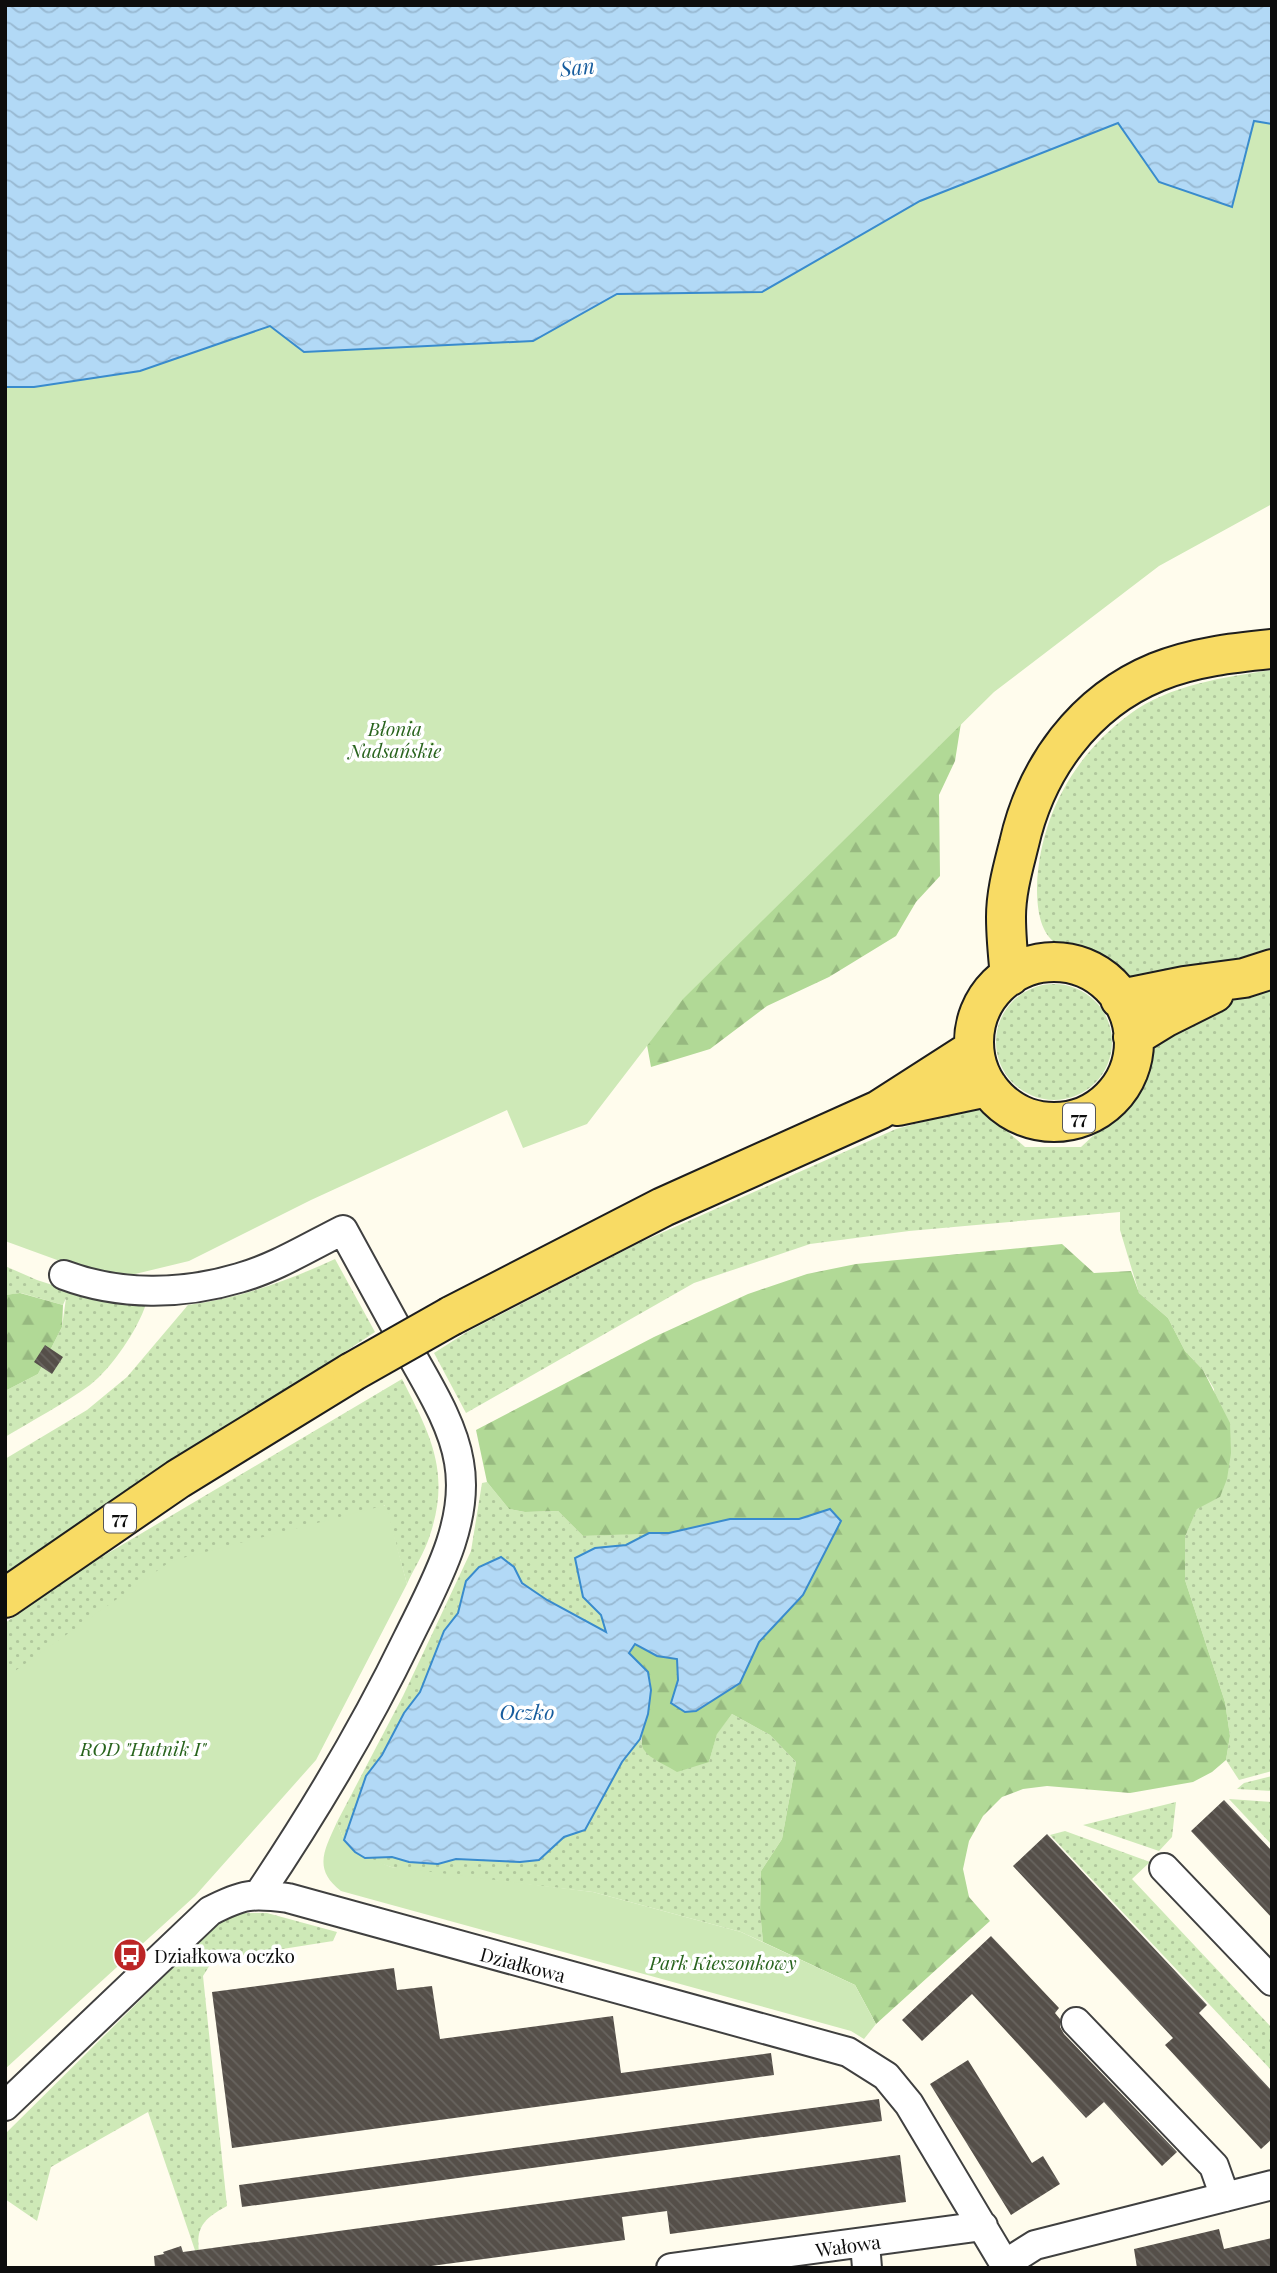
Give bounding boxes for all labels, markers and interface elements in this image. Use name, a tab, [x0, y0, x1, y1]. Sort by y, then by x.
water label: San	[557, 50, 596, 82]
park label: Błonia Nadsańskie	[347, 715, 441, 763]
road number: 77	[1063, 1104, 1095, 1133]
road number: 77	[104, 1504, 136, 1532]
water label: Oczko	[500, 1697, 554, 1725]
park label: ROD "Hutnik I"	[79, 1735, 207, 1761]
bus stop icon: Działkowa oczko	[111, 1936, 149, 1974]
street label: Działkowa	[477, 1940, 569, 1988]
place label: Działkowa oczko	[154, 1942, 295, 1968]
park label: Park Kieszonkowy	[648, 1949, 797, 1975]
street label: Wałowa	[813, 2228, 883, 2263]

